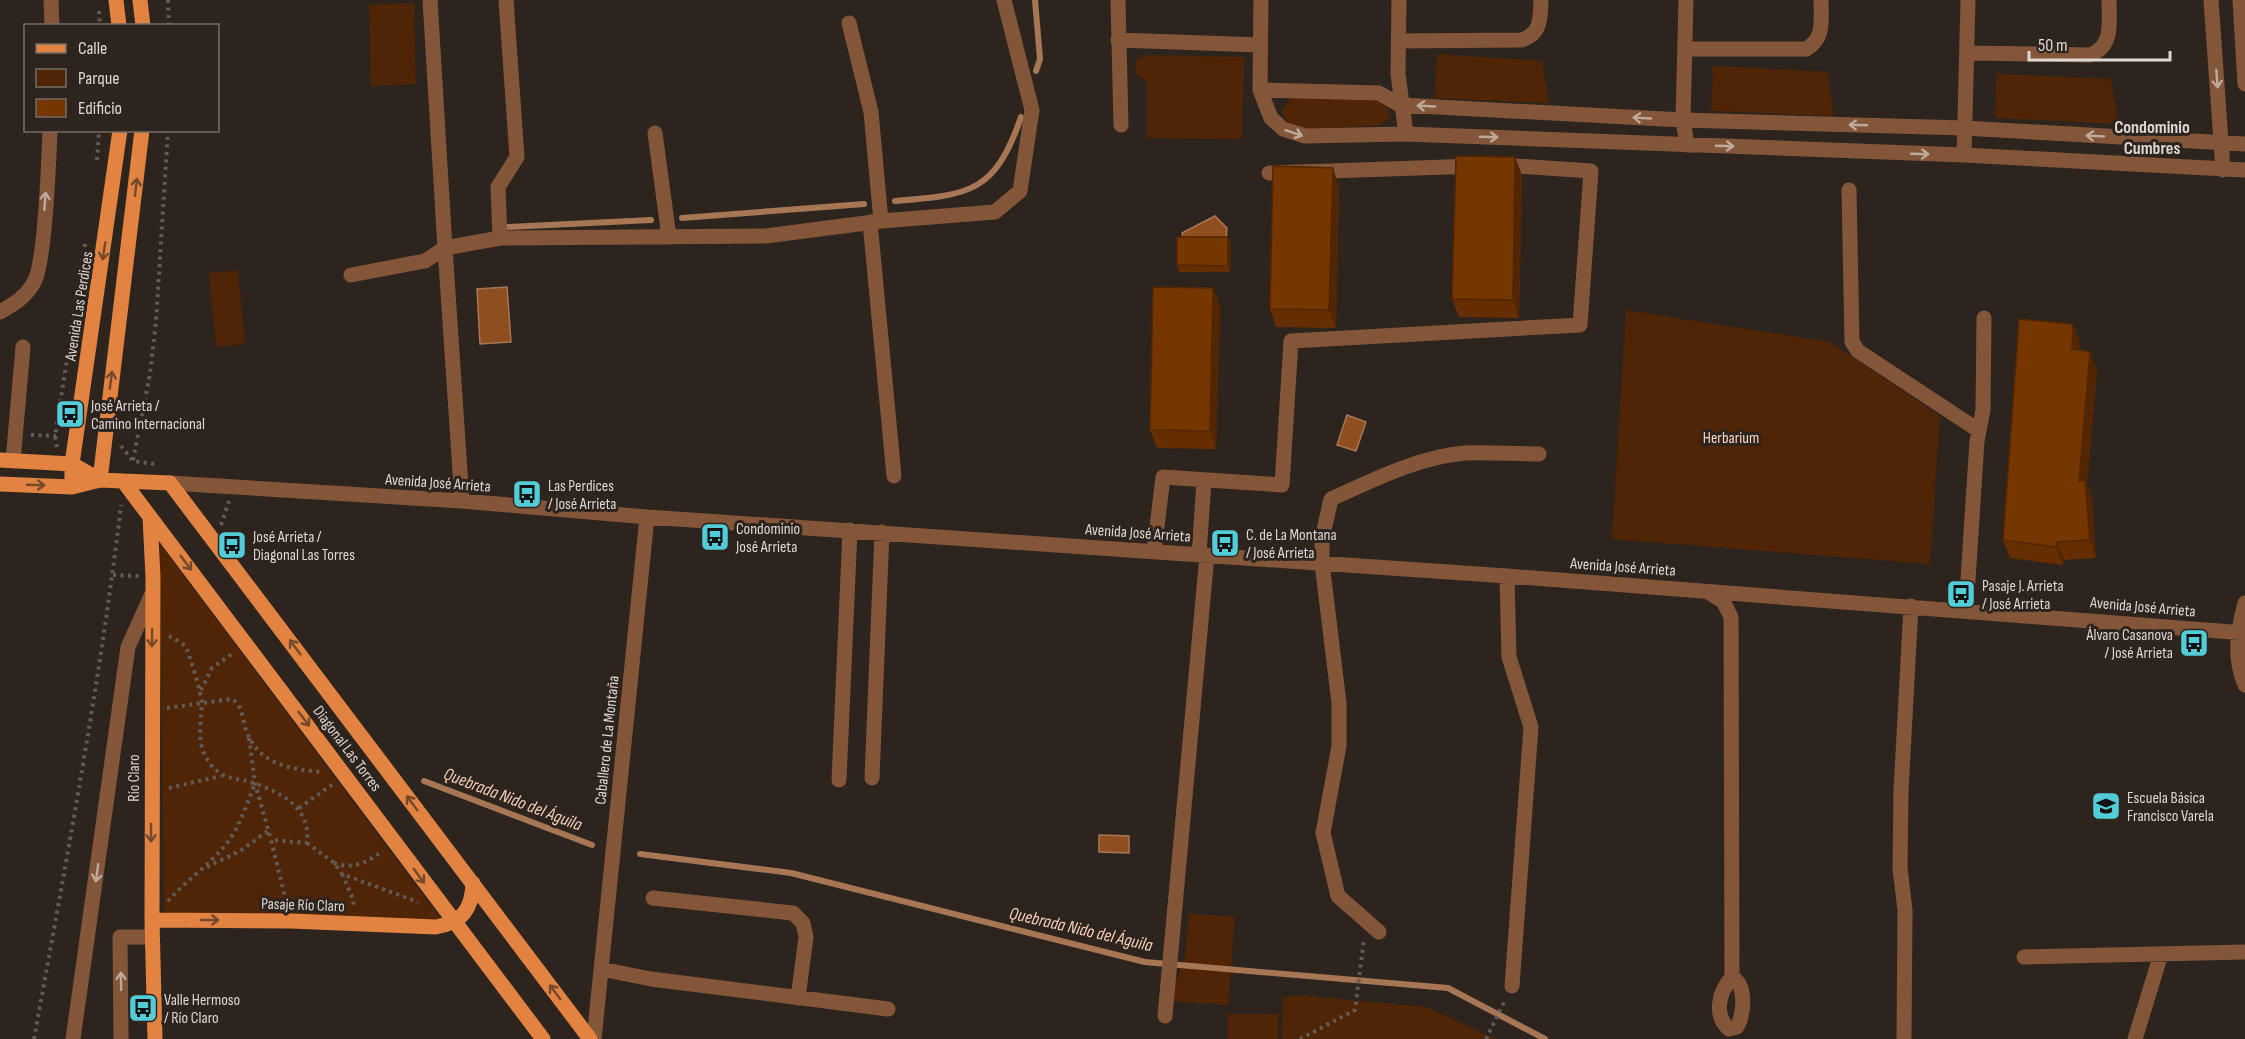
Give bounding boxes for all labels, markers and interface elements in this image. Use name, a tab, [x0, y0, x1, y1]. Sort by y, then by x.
legend	[24, 24, 219, 132]
scale bar	[2029, 24, 2170, 62]
text: 50 m	[2038, 35, 2068, 56]
text: Calle	[78, 38, 107, 59]
text: Parque	[78, 68, 119, 89]
one-way arrow	[2211, 69, 2222, 89]
text: Edificio	[78, 98, 122, 119]
one-way arrow	[1417, 101, 1437, 112]
one-way arrow	[1633, 113, 1653, 124]
district label: Condominio Cumbres	[2114, 117, 2190, 159]
one-way arrow	[1848, 120, 1868, 131]
one-way arrow	[1284, 128, 1303, 139]
one-way arrow	[2085, 131, 2105, 142]
one-way arrow	[1478, 132, 1498, 143]
one-way arrow	[1715, 141, 1735, 152]
one-way arrow	[1910, 148, 1930, 159]
one-way arrow	[131, 177, 142, 197]
one-way arrow	[40, 191, 51, 211]
one-way arrow	[98, 241, 109, 260]
street label: Avenida Las Perdices	[61, 250, 98, 363]
one-way arrow	[105, 371, 116, 390]
place label: José Arrieta / Camino Internacional	[90, 397, 205, 434]
bus stop icon: José Arrieta / Camino Internacional	[54, 398, 86, 430]
park label: Herbarium	[1703, 429, 1759, 448]
street label: Avenida José Arrieta	[384, 470, 491, 497]
place label: Las Perdices / José Arrieta	[548, 477, 617, 514]
bus stop icon: Las Perdices / José Arrieta	[511, 478, 543, 510]
one-way arrow	[26, 479, 46, 490]
place label: Condominio José Arrieta	[735, 520, 800, 557]
street label: Avenida José Arrieta	[1084, 520, 1191, 547]
bus stop icon: Condominio José Arrieta	[699, 521, 731, 553]
place label: C. de La Montana / José Arrieta	[1246, 526, 1337, 563]
bus stop icon: C. de La Montana / José Arrieta	[1209, 527, 1241, 559]
place label: José Arrieta / Diagonal Las Torres	[252, 528, 355, 565]
bus stop icon: José Arrieta / Diagonal Las Torres	[216, 529, 248, 561]
street label: Avenida José Arrieta	[1569, 554, 1676, 581]
one-way arrow	[179, 555, 192, 571]
place label: Pasaje J. Arrieta / José Arrieta	[1982, 577, 2064, 614]
bus stop icon: Pasaje J. Arrieta / José Arrieta	[1945, 578, 1977, 610]
street label: Avenida José Arrieta	[2088, 593, 2196, 622]
place label: Álvaro Casanova / José Arrieta	[2085, 626, 2173, 663]
bus stop icon: Álvaro Casanova / José Arrieta	[2178, 627, 2210, 659]
one-way arrow	[146, 628, 158, 648]
one-way arrow	[289, 639, 302, 655]
street label: Caballero de La Montaña	[591, 675, 624, 806]
street label: Diagonal Las Torres	[309, 702, 385, 796]
one-way arrow	[297, 710, 310, 726]
street label: Río Claro	[125, 754, 144, 802]
water label: Quebrada Nido del Águila	[441, 763, 586, 836]
place label: Escuela Básica Francisco Varela	[2127, 789, 2214, 826]
school or university icon: Escuela Básica Francisco Varela	[2090, 790, 2122, 822]
one-way arrow	[406, 795, 419, 811]
one-way arrow	[145, 823, 157, 843]
one-way arrow	[91, 863, 102, 882]
one-way arrow	[413, 867, 425, 883]
street label: Pasaje Río Claro	[261, 895, 345, 916]
water label: Quebrada Nido del Águila	[1007, 903, 1155, 956]
one-way arrow	[200, 914, 220, 926]
one-way arrow	[115, 971, 126, 991]
one-way arrow	[549, 985, 561, 1001]
place label: Valle Hermoso / Río Claro	[164, 991, 240, 1028]
bus stop icon: Valle Hermoso / Río Claro	[127, 992, 159, 1024]

